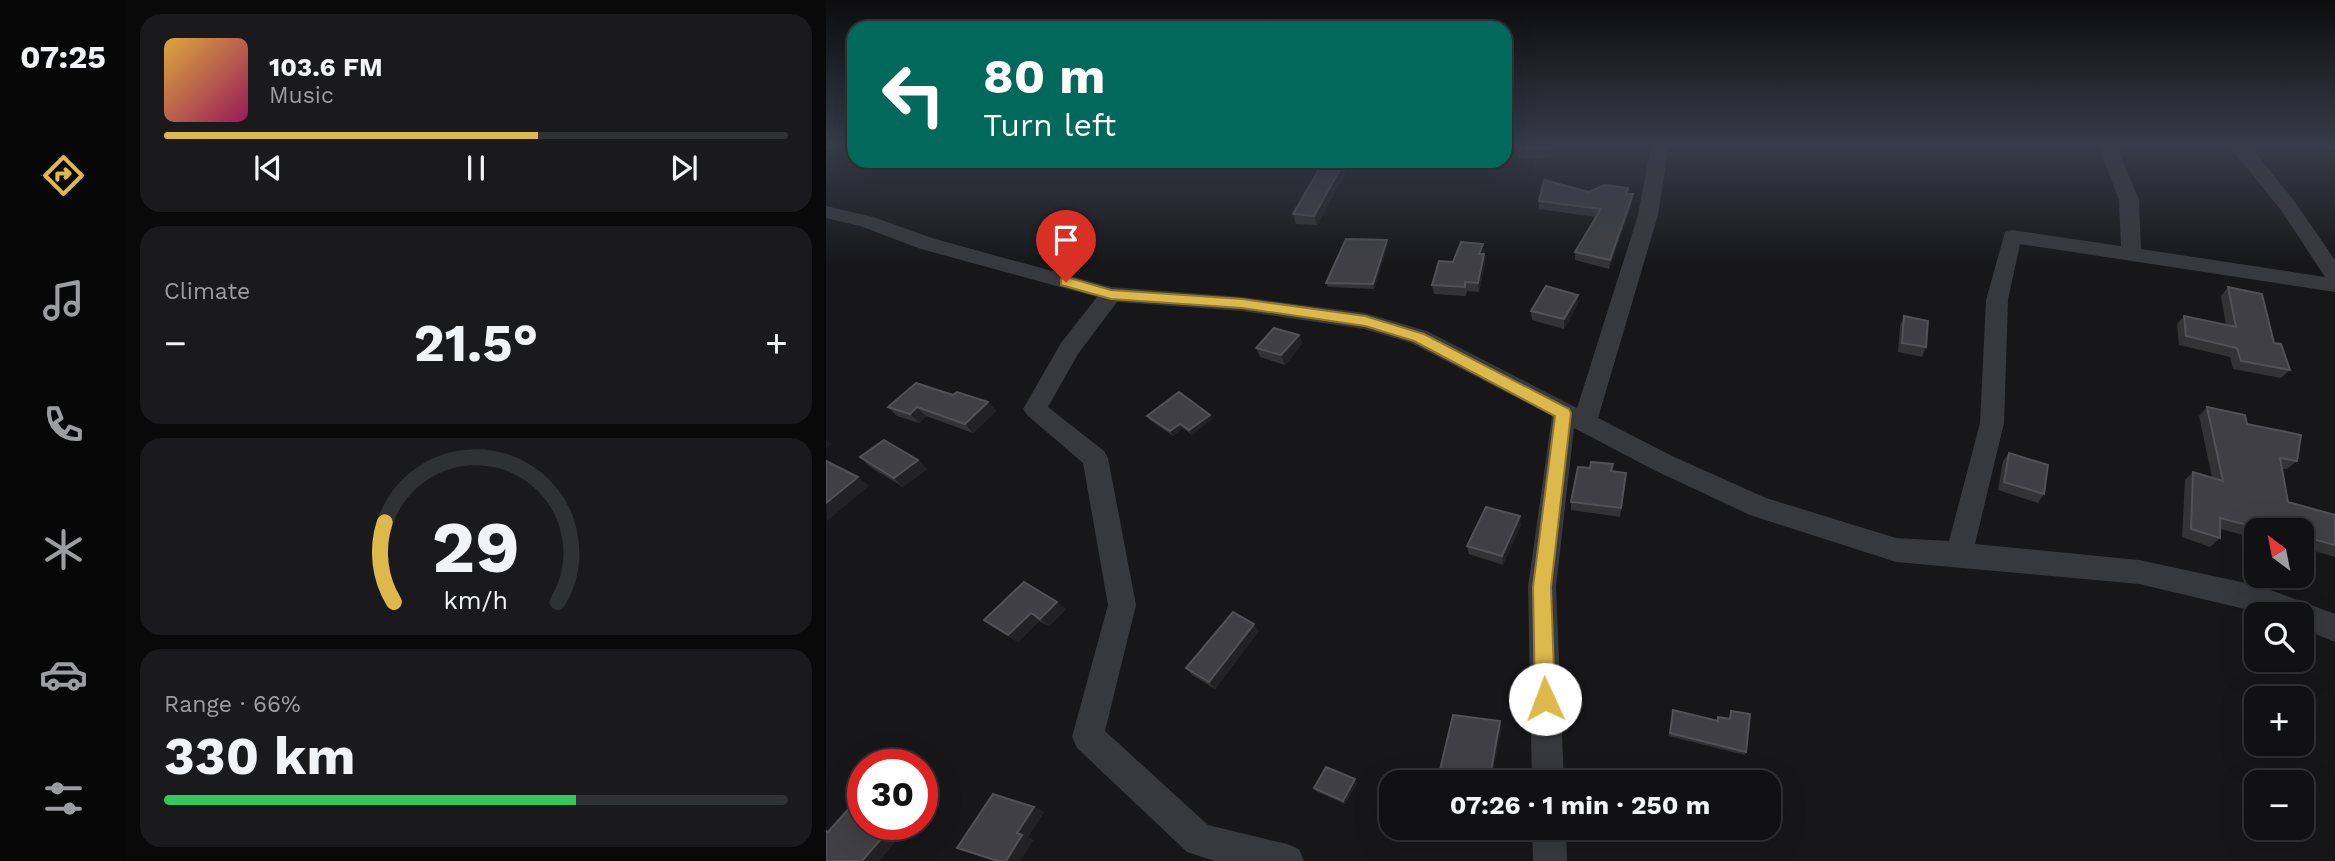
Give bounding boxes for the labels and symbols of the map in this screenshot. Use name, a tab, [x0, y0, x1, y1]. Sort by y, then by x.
pin	[1036, 210, 1096, 282]
north arrow	[2244, 518, 2314, 588]
position arrow	[1508, 662, 1582, 736]
speed limit sign: 30	[847, 749, 938, 840]

